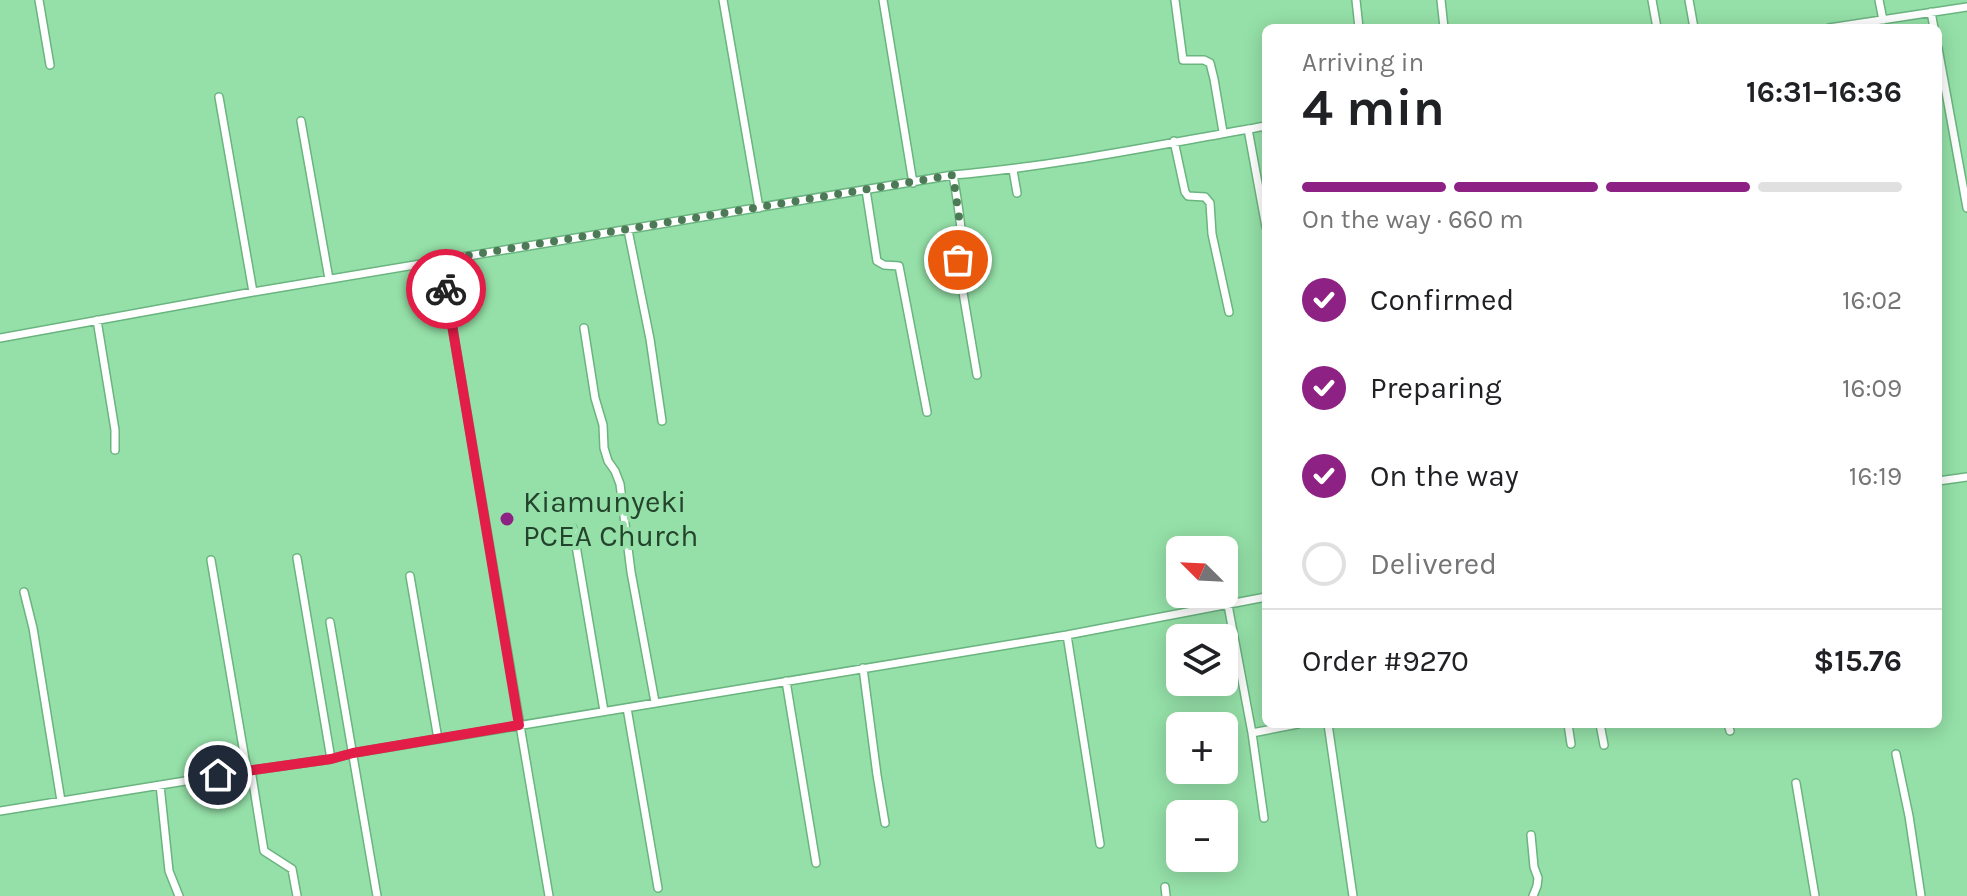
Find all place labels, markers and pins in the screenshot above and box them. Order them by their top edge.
pin [924,226,992,294]
place label: Kiamunyeki PCEA Church [523,484,698,554]
marker: Kiamunyeki PCEA Church [498,510,516,528]
pin [184,741,252,809]

